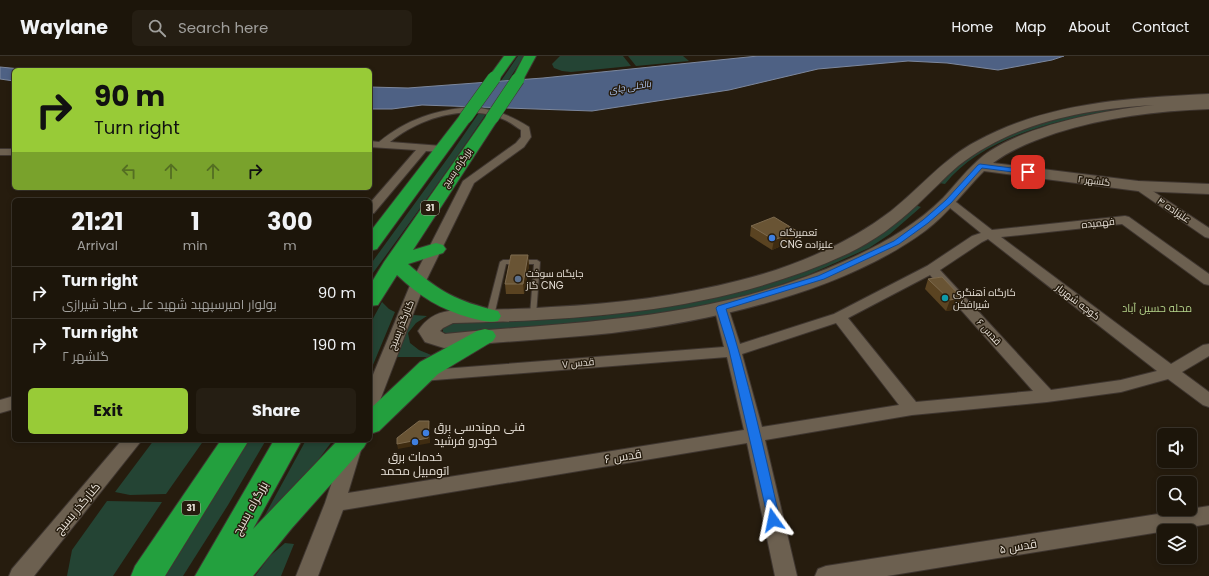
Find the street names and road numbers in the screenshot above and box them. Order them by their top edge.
street label: بزرگراه بسیج [440,146,474,190]
street label: گلشهر ۲ [1077,173,1111,189]
street label: علیزاده ۴ [1154,193,1194,227]
road number: 31 [421,201,439,215]
street label: فهمیده [1081,214,1115,232]
street label: کوچه شهریار [1052,280,1103,324]
street label: کنارگذر بسیج [384,298,418,352]
street label: قدس ۶ [973,315,1005,349]
street label: قدس ۷ [561,354,595,372]
street label: قدس ۶ [603,445,643,467]
street label: کنارگذر بسیج [50,478,104,538]
street label: بزرگراه بسیج [228,478,272,538]
road number: 31 [182,501,200,515]
street label: قدس ۵ [998,535,1038,557]

